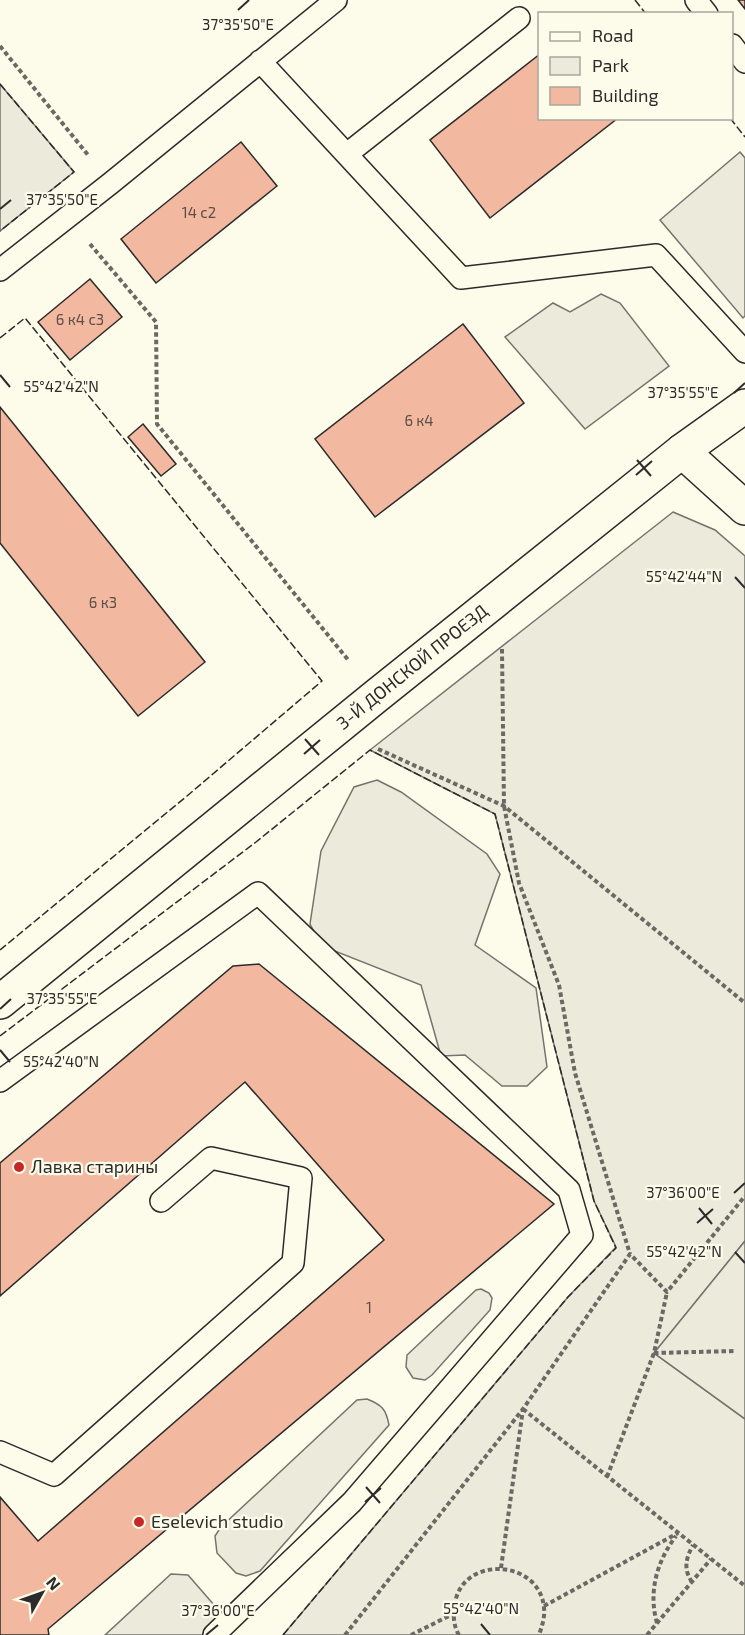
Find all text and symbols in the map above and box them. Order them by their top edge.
legend [538,12,733,120]
text: 37°35'50"E [202,15,274,33]
text: Road [592,24,633,46]
text: Park [592,54,629,76]
text: Building [592,84,659,106]
text: 37°35'50"E [26,190,98,208]
house number: 14 с2 [182,203,216,221]
house number: 6 к4 с3 [56,310,104,328]
text: 55°42'42"N [23,377,99,395]
text: 37°35'55"E [648,383,718,401]
house number: 6 к4 [404,411,434,429]
text: 55°42'44"N [646,567,722,585]
house number: 6 к3 [89,593,117,611]
street label: 3-Й ДОНСКОЙ ПРОЕЗД [332,599,492,734]
text: 37°35'55"E [27,989,97,1007]
text: 55°42'40"N [23,1052,99,1070]
place label: Лавка старины [31,1155,158,1177]
marker: Лавка старины [12,1160,26,1174]
text: 37°36'00"E [646,1183,720,1201]
text: 55°42'42"N [646,1242,722,1260]
house number: 1 [366,1298,372,1316]
place label: Eselevich studio [151,1510,283,1532]
marker: Eselevich studio [132,1515,146,1529]
north arrow [12,1563,72,1623]
text: N [43,1573,65,1594]
text: 55°42'40"N [443,1599,519,1617]
text: 37°36'00"E [181,1601,255,1619]

